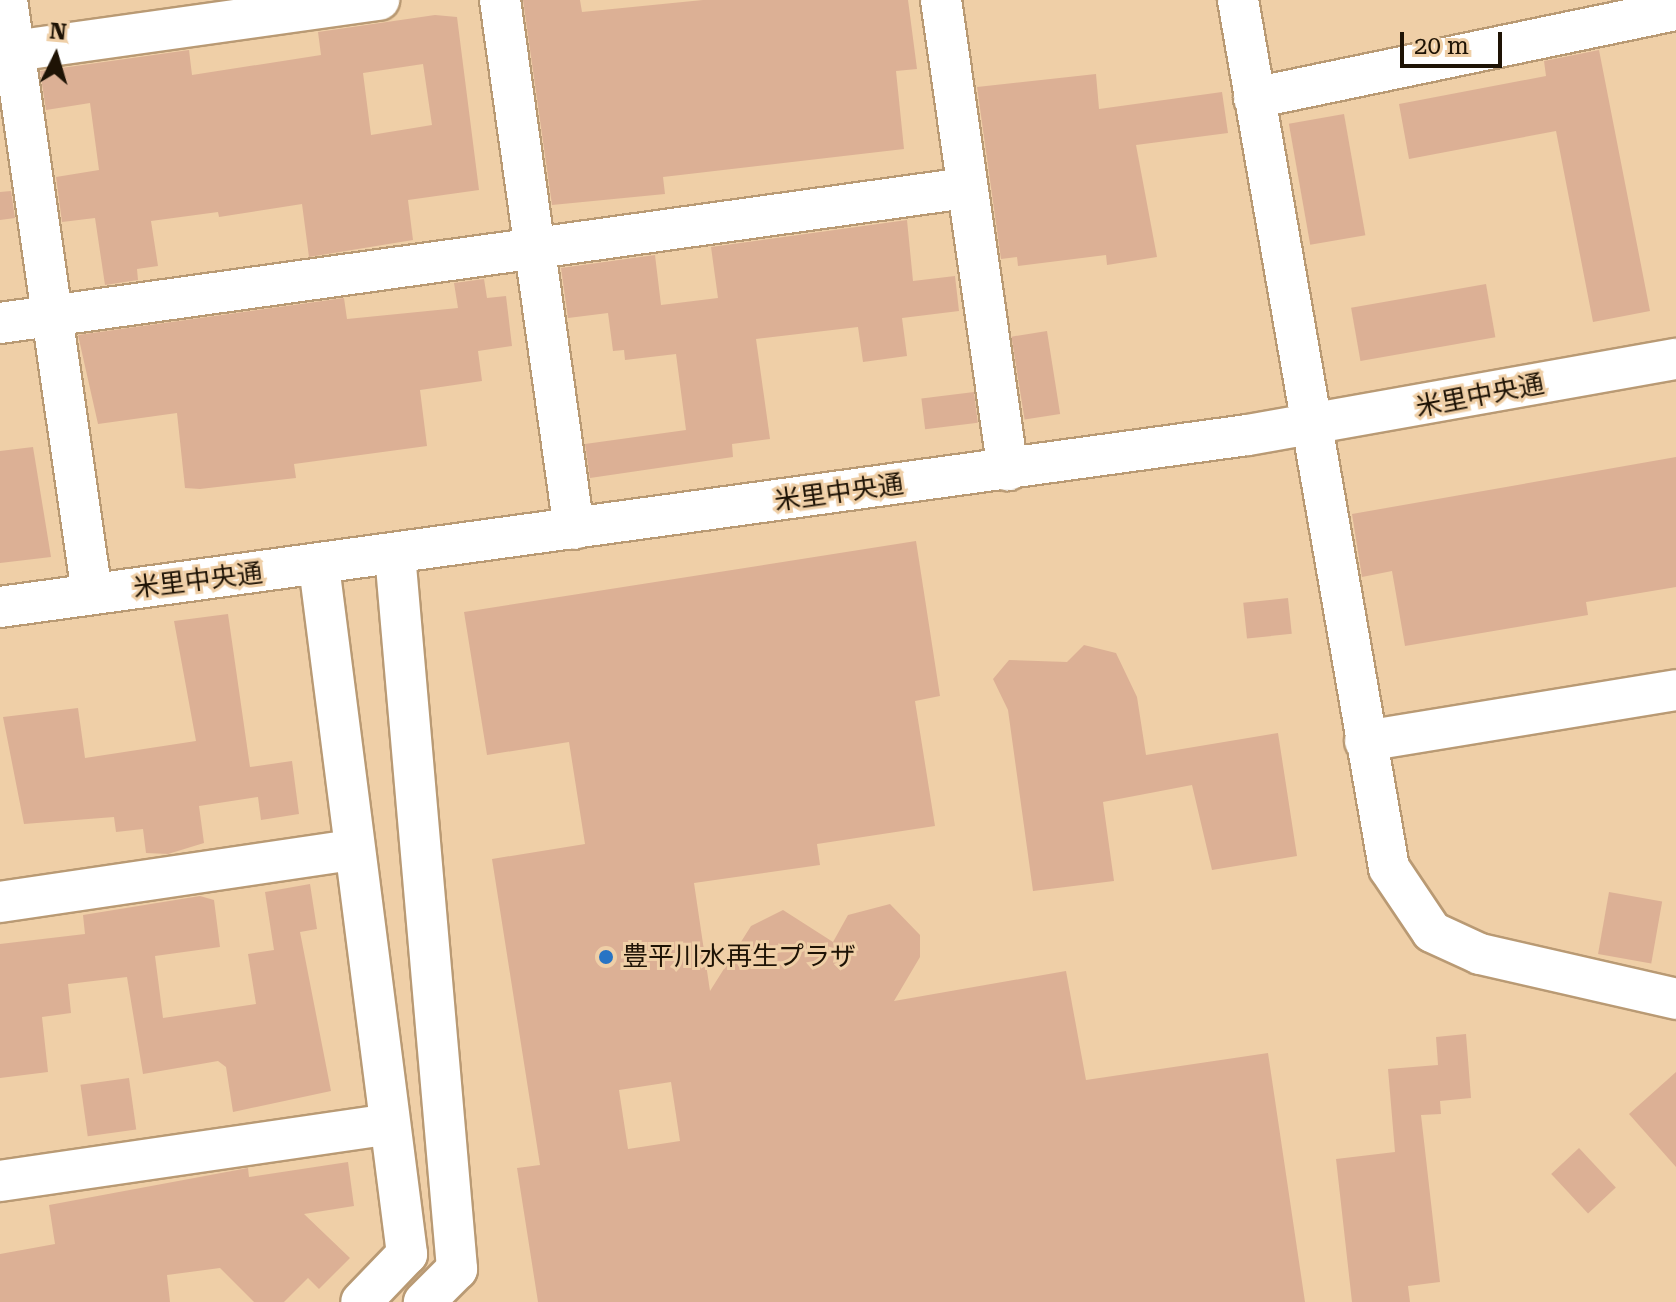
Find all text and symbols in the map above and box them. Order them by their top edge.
north arrow [16,16,96,96]
scale bar [1404,16,1506,66]
text: N [49,18,68,45]
text: 20 m [1414,32,1469,60]
street label: 米里中央通 [1413,368,1547,424]
street label: 米里中央通 [772,469,906,517]
street label: 米里中央通 [132,558,264,604]
place label: 豊平川水再生プラザ [622,941,856,973]
marker: 豊平川水再生プラザ [597,948,615,966]

